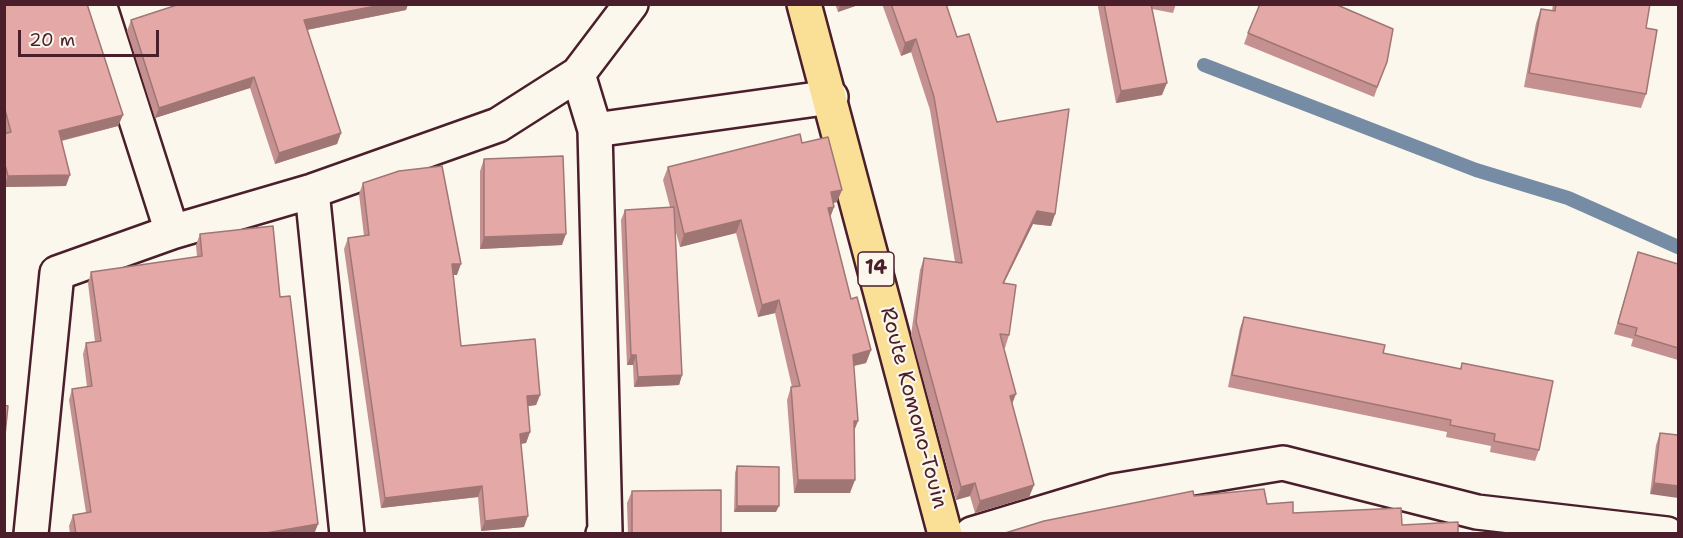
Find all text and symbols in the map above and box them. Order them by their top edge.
scale bar [21,18,162,56]
text: 20 m [29,28,75,52]
road number: 14 [858,252,894,286]
street label: Route Komono-Touin [874,304,952,512]

